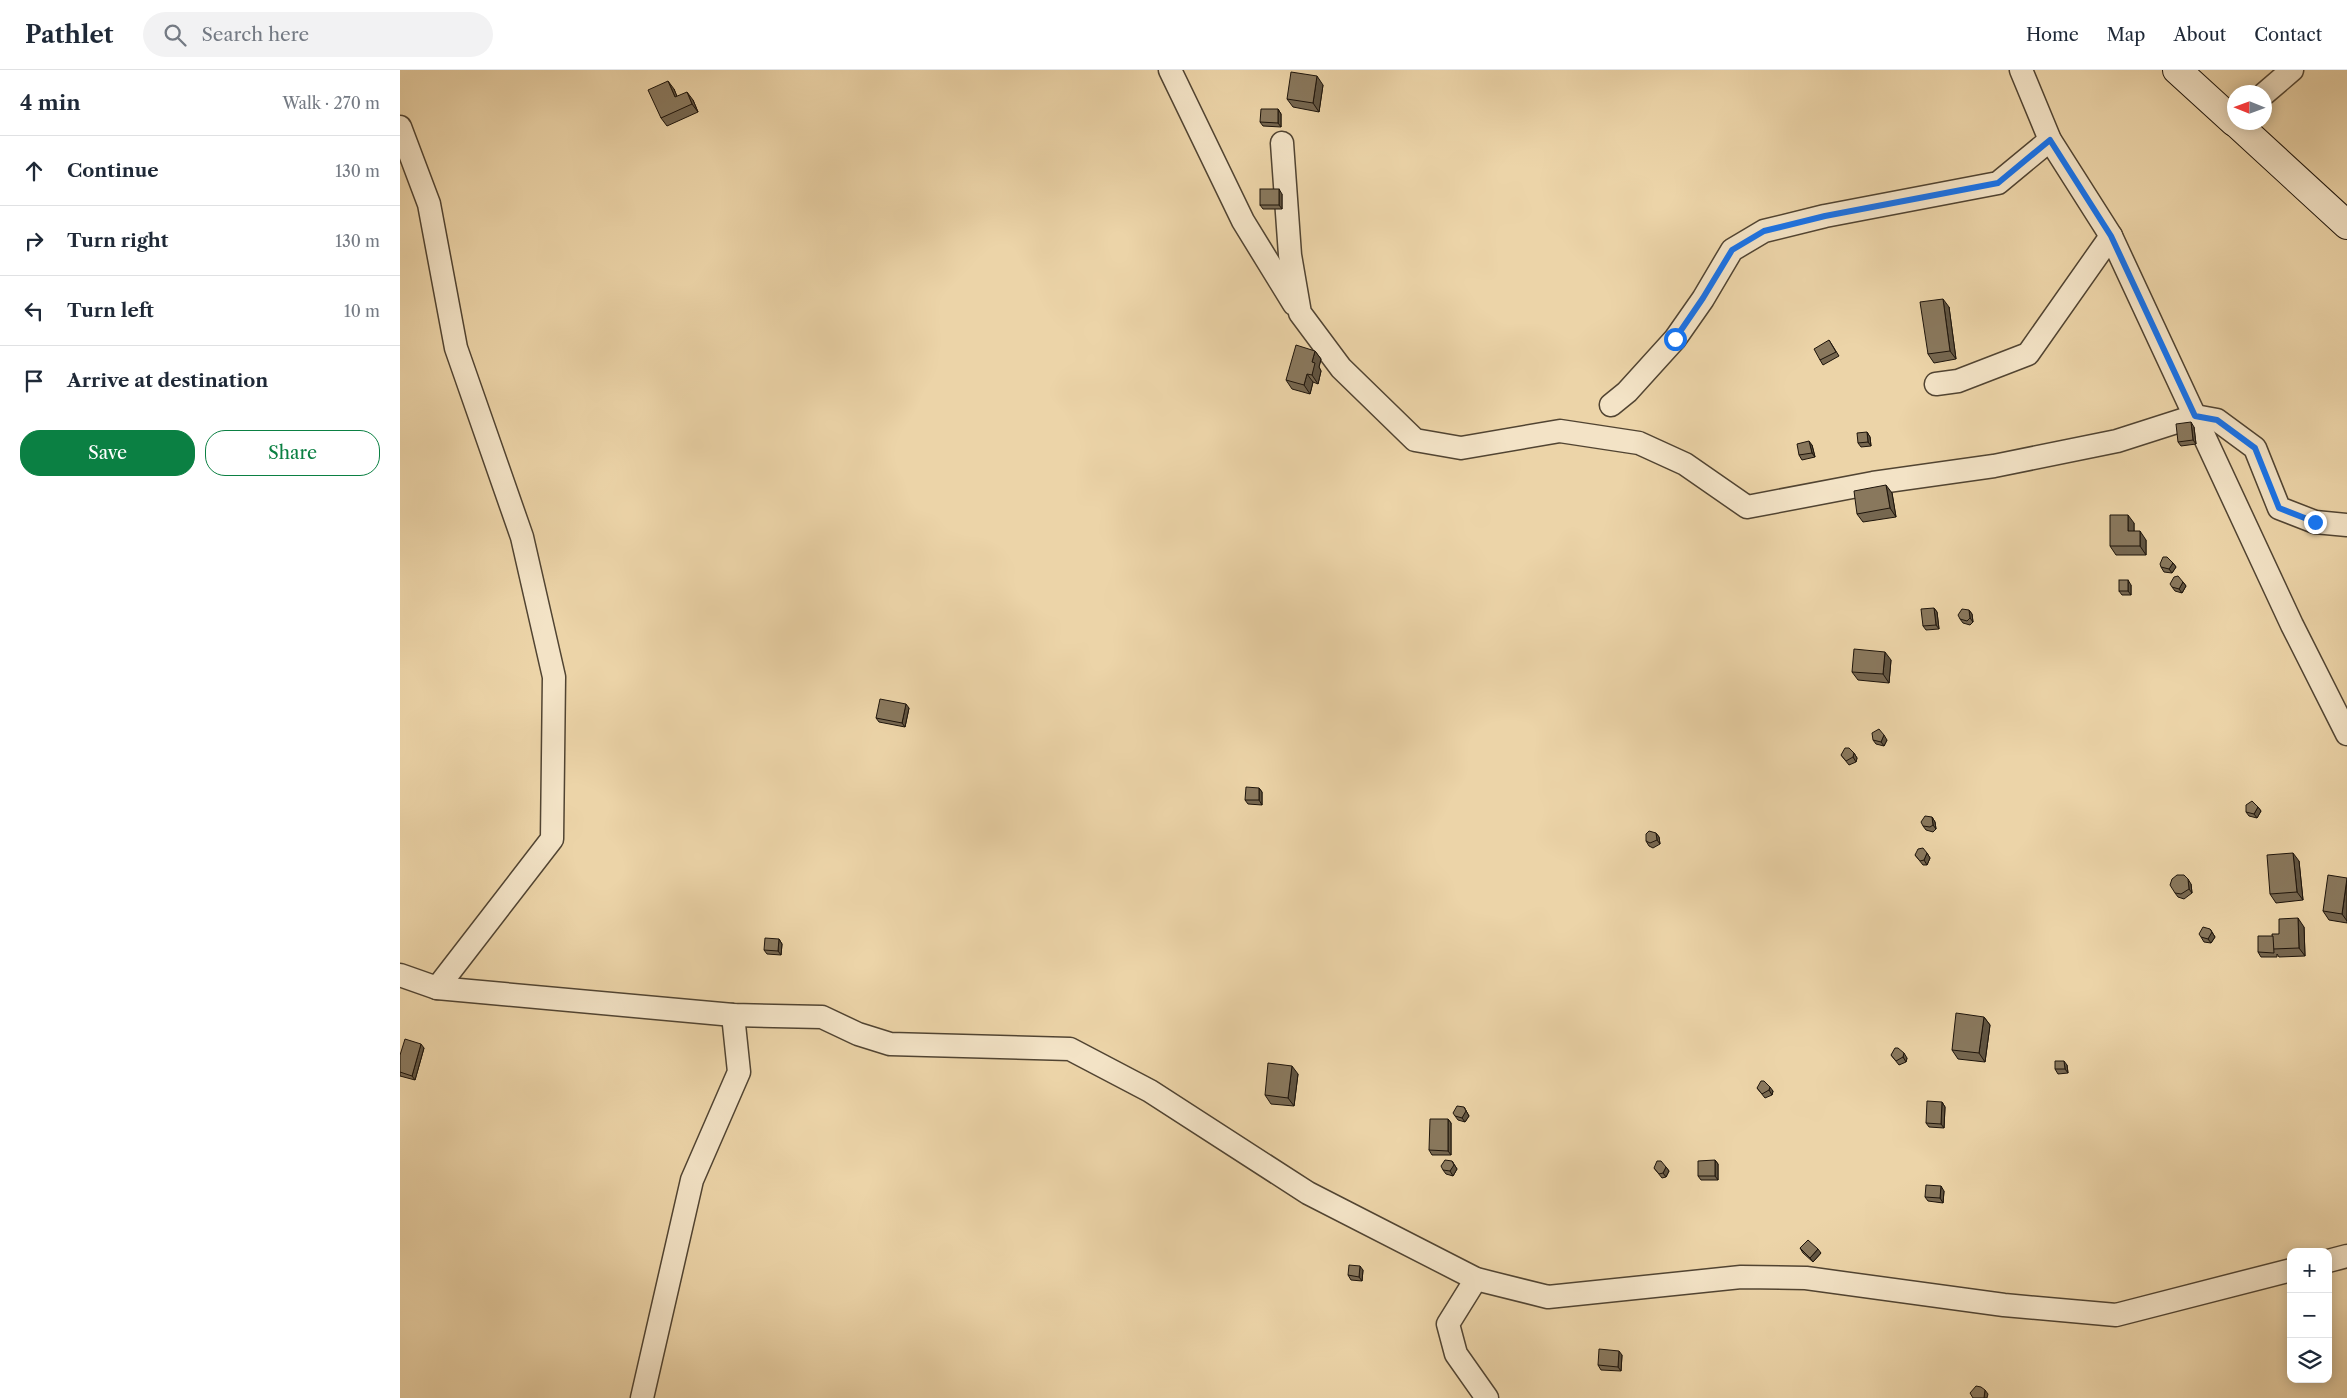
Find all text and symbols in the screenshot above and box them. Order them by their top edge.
search box [143,12,493,57]
text: Pathlet [25,20,113,49]
icon: search [161,21,189,49]
text: Search here [201,23,309,46]
text: Home [2026,24,2079,46]
text: Map [2107,24,2145,46]
text: About [2173,24,2226,46]
text: Contact [2254,24,2322,46]
north arrow [2227,85,2272,130]
text: 4 min [20,90,81,115]
text: Walk · 270 m [282,93,380,113]
icon: ahead [20,157,48,185]
text: Continue [67,159,159,182]
text: 130 m [335,161,380,181]
icon: right [20,227,48,255]
text: Turn right [67,229,168,252]
text: 130 m [335,231,380,251]
icon: left [20,297,48,325]
text: Turn left [67,299,154,322]
text: 10 m [344,301,380,321]
route start [1664,328,1687,351]
icon: arrive [20,367,48,395]
text: Arrive at destination [67,369,268,392]
button: Save [20,430,195,476]
button: Share [205,430,380,476]
route end [2304,511,2327,534]
map controls [2287,1248,2332,1383]
button: + [2287,1248,2332,1293]
button: − [2287,1293,2332,1338]
button: layers [2287,1338,2332,1383]

